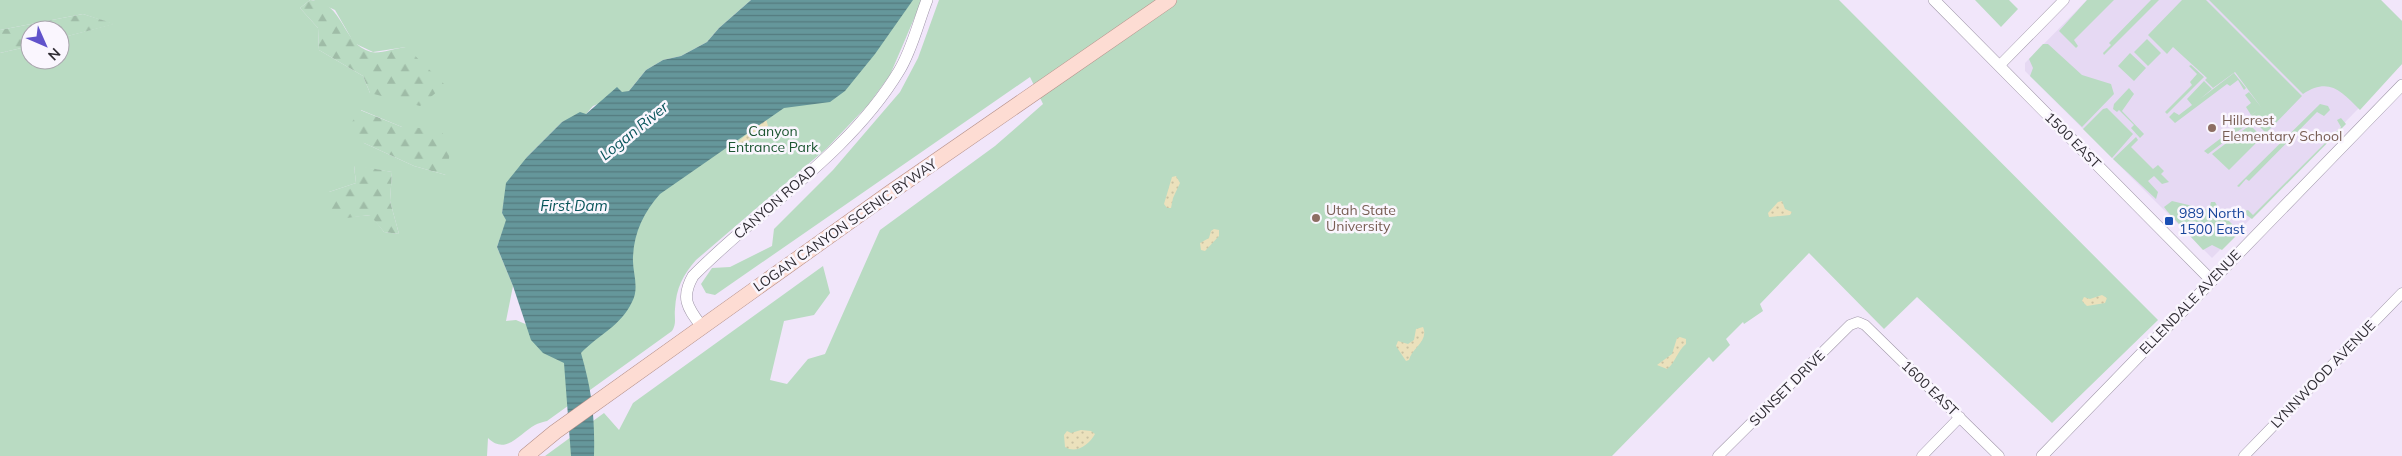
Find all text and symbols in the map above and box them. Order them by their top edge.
north arrow [20,20,70,70]
text: N [44,44,64,64]
water label: Logan River [596,97,672,164]
street label: 1500 EAST [2041,108,2105,172]
place label: Hillcrest Elementary School [2222,111,2342,145]
park label: Canyon Entrance Park [728,122,819,156]
marker: Hillcrest Elementary School [2206,122,2218,134]
street label: LOGAN CANYON SCENIC BYWAY [750,154,941,295]
street label: CANYON ROAD [730,161,820,243]
water label: First Dam [540,196,608,215]
place label: Utah State University [1326,201,1396,235]
place label: 989 North 1500 East [2179,204,2245,238]
marker: Utah State University [1310,212,1322,224]
marker: 989 North 1500 East [2163,215,2175,227]
street label: ELLENDALE AVENUE [2135,246,2245,358]
street label: LYNNWOOD AVENUE [2267,316,2379,432]
street label: SUNSET DRIVE [1745,346,1829,430]
street label: 1600 EAST [1898,356,1963,420]

